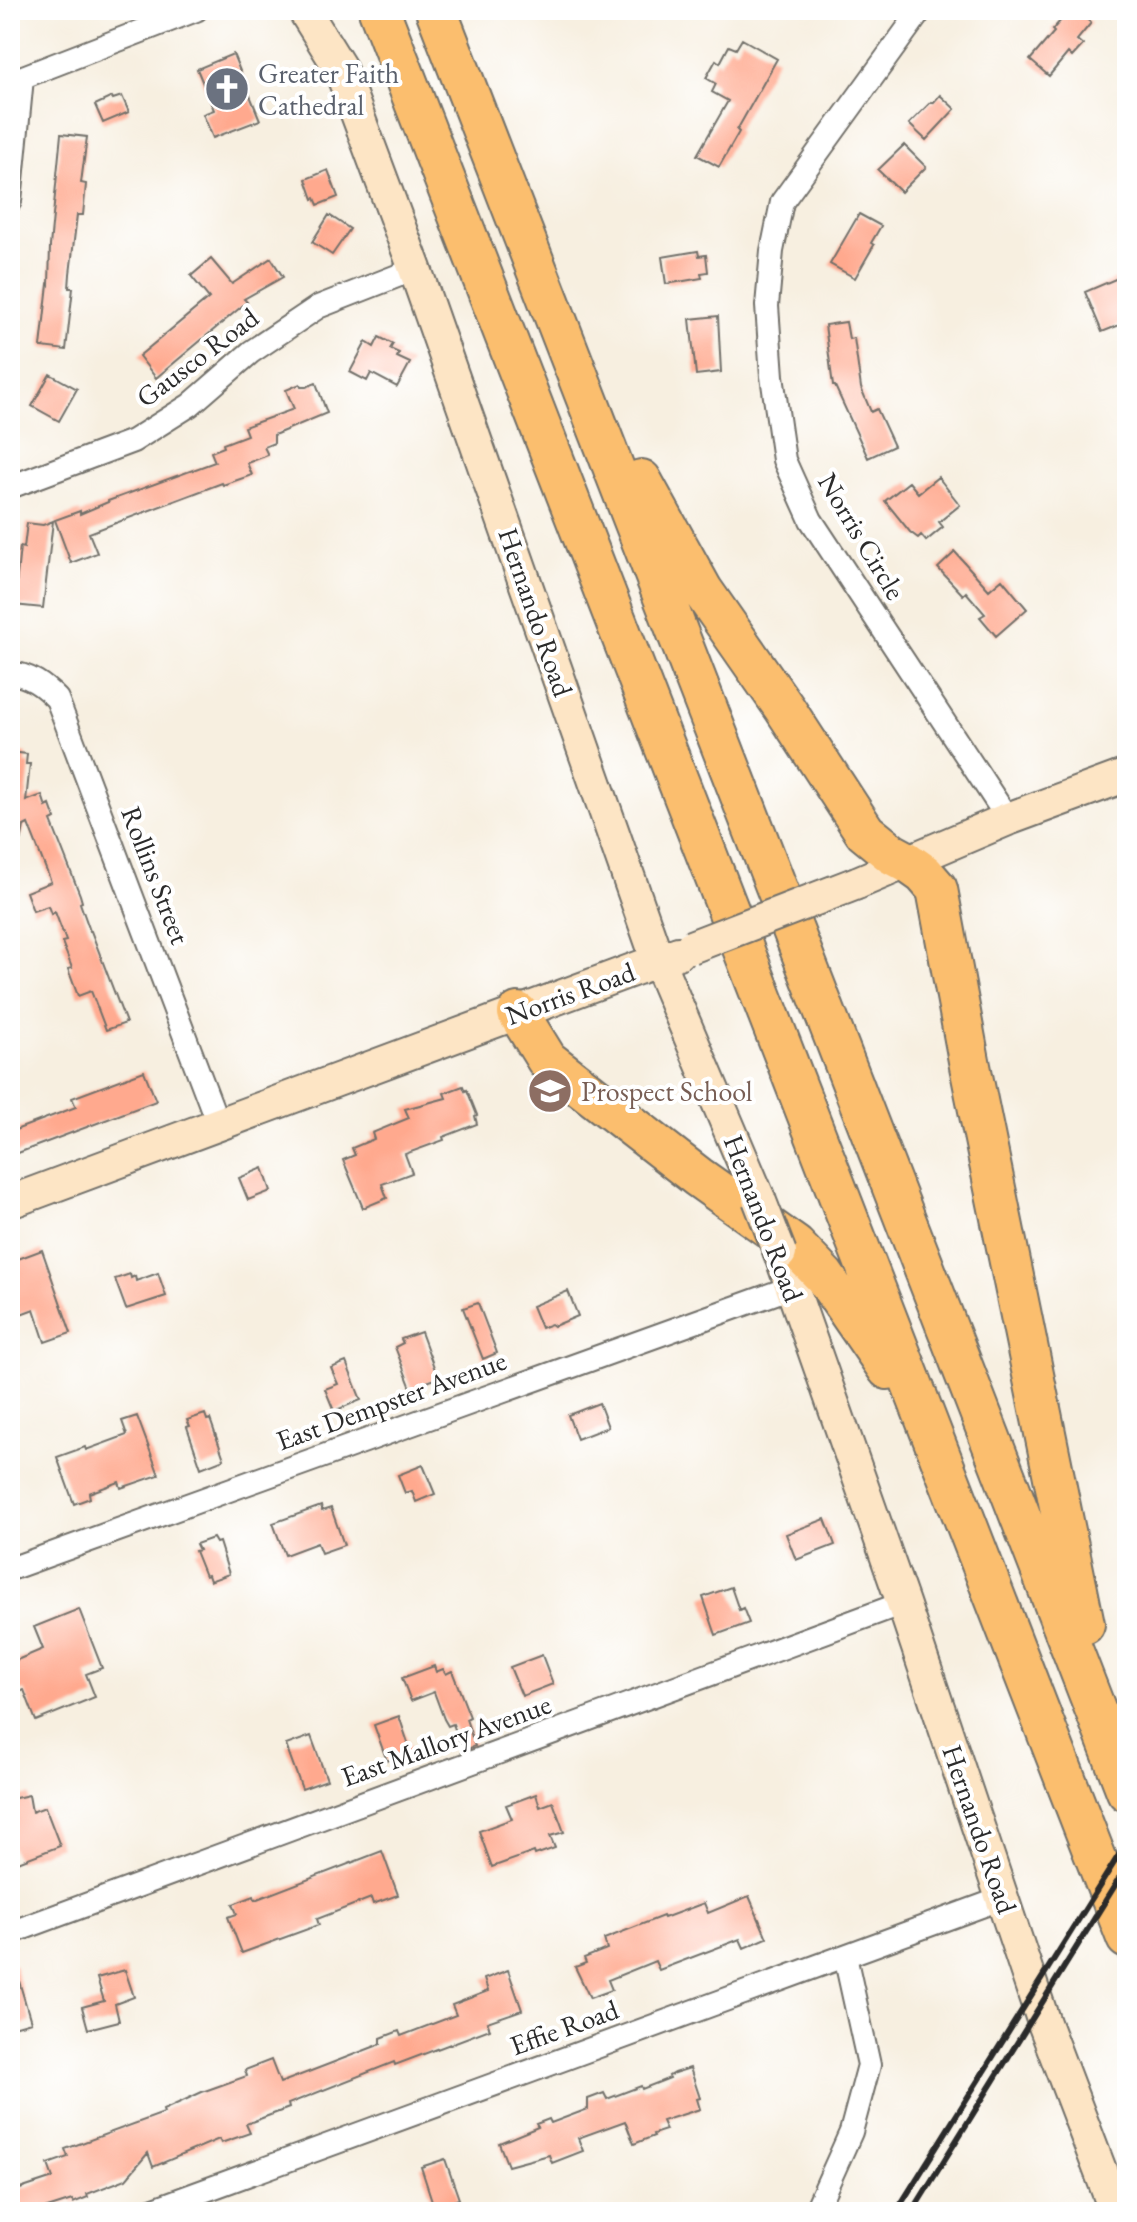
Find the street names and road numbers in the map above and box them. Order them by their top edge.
street label: Gausco Road [129,299,266,415]
street label: Norris Circle [810,466,914,606]
street label: Hernando Road [490,523,582,702]
street label: Rollins Street [113,801,199,949]
street label: Norris Road [500,953,640,1033]
street label: Hernando Road [716,1129,813,1307]
street label: East Dempster Avenue [271,1342,511,1458]
street label: East Mallory Avenue [336,1685,556,1795]
street label: Hernando Road [934,1740,1026,1919]
street label: Effie Road [505,1991,624,2063]

